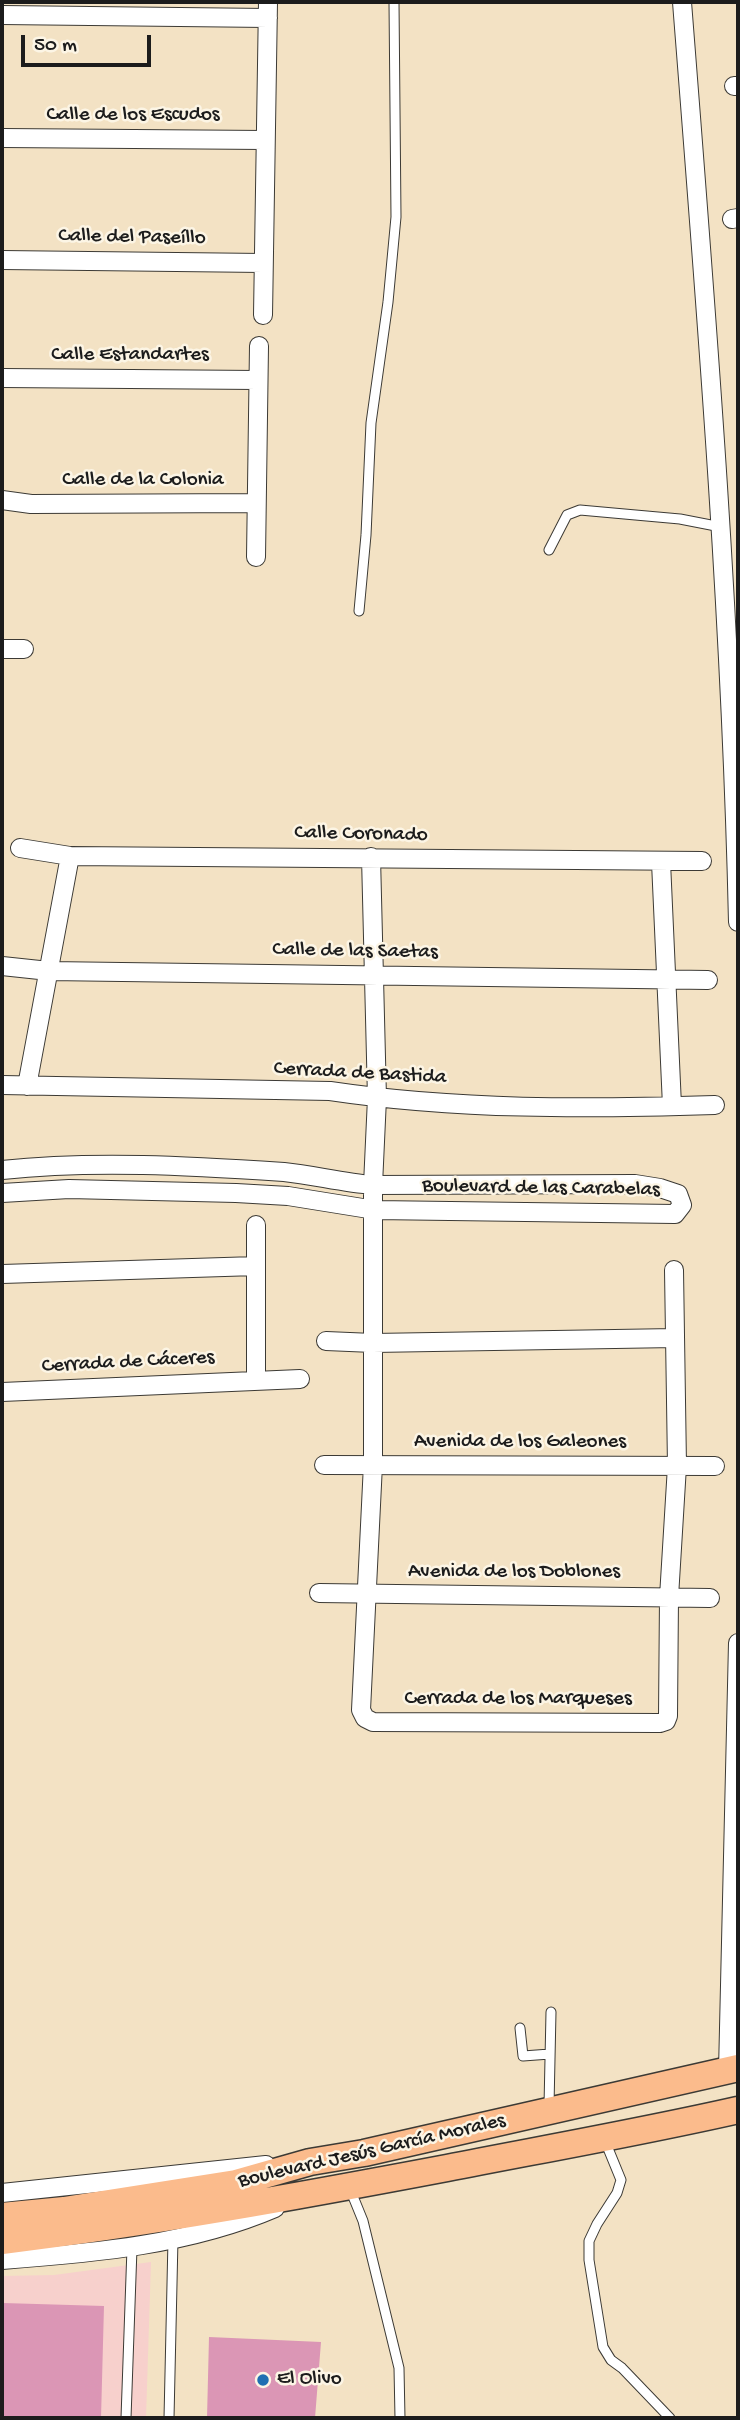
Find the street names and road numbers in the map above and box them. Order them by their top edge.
street label: Calle de los Escudos [46,103,220,129]
street label: Calle del Paseíllo [58,224,206,252]
street label: Calle Estandartes [51,343,209,369]
street label: Calle de la Colonia [62,468,224,494]
street label: Calle Coronado [294,821,428,849]
street label: Calle de las Saetas [272,938,438,966]
street label: Cerrada de Bastida [273,1057,447,1091]
street label: Boulevard de las Carabelas [422,1174,660,1204]
street label: Cerrada de Cáceres [41,1346,215,1380]
street label: Avenida de los Galeones [414,1430,626,1456]
street label: Avenida de los Doblones [408,1560,620,1586]
street label: Cerrada de los Marqueses [404,1687,632,1713]
street label: Boulevard Jesús García Morales [236,2109,508,2195]

